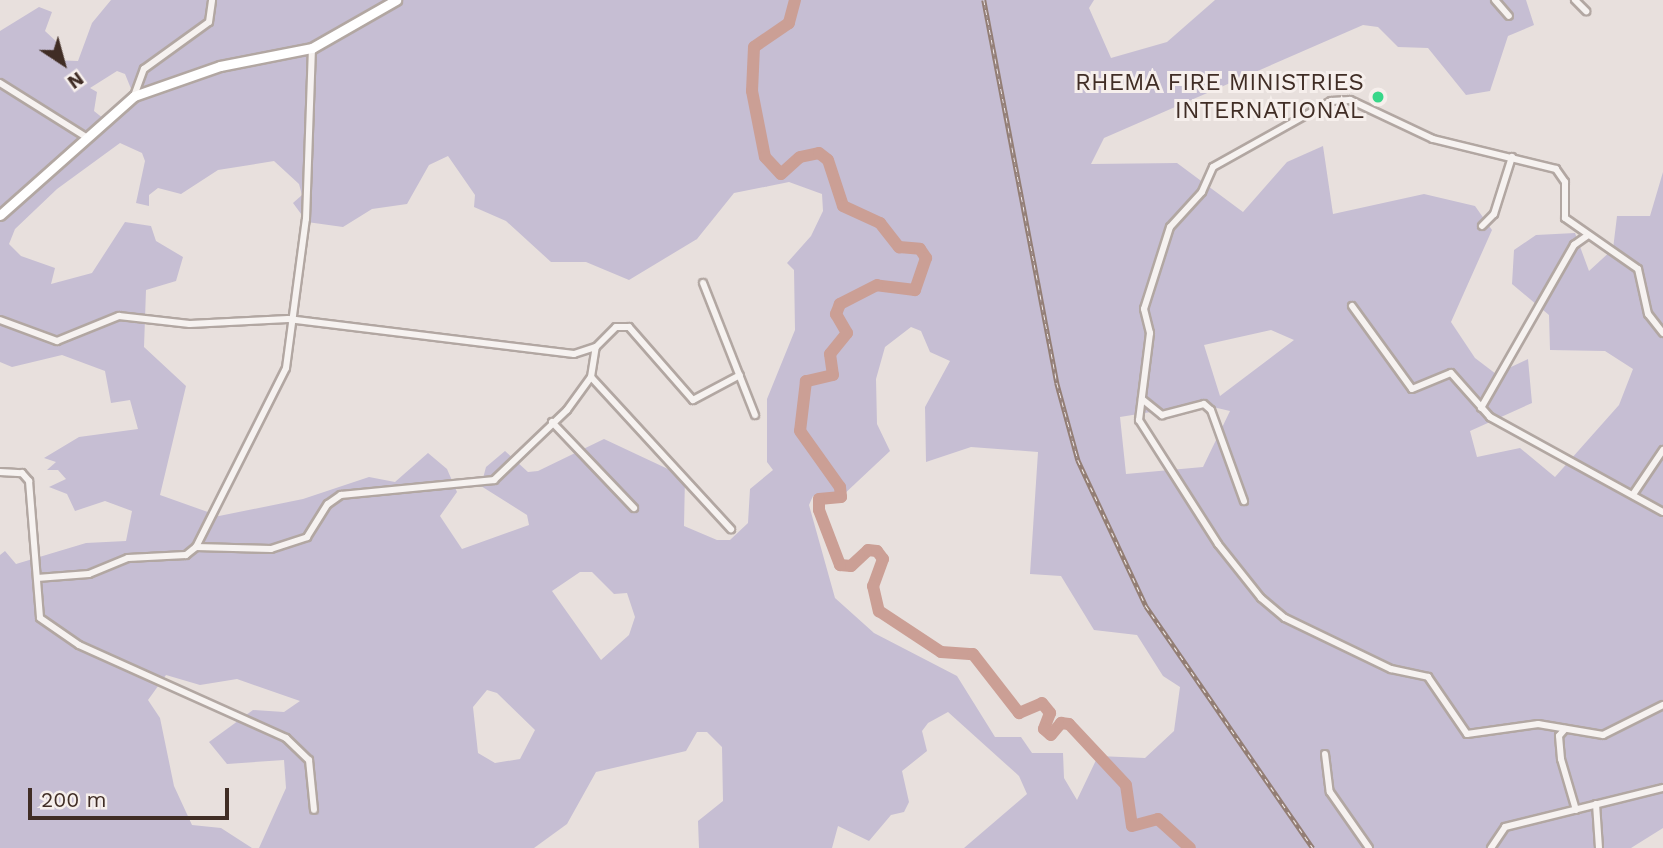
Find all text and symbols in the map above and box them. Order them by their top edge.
north arrow [28,28,98,98]
text: N [63,67,88,94]
place label: RHEMA FIRE MINISTRIES INTERNATIONAL [1074,69,1364,125]
marker: RHEMA FIRE MINISTRIES INTERNATIONAL [1370,89,1386,105]
scale bar [32,774,233,818]
text: 200 m [41,787,107,812]

